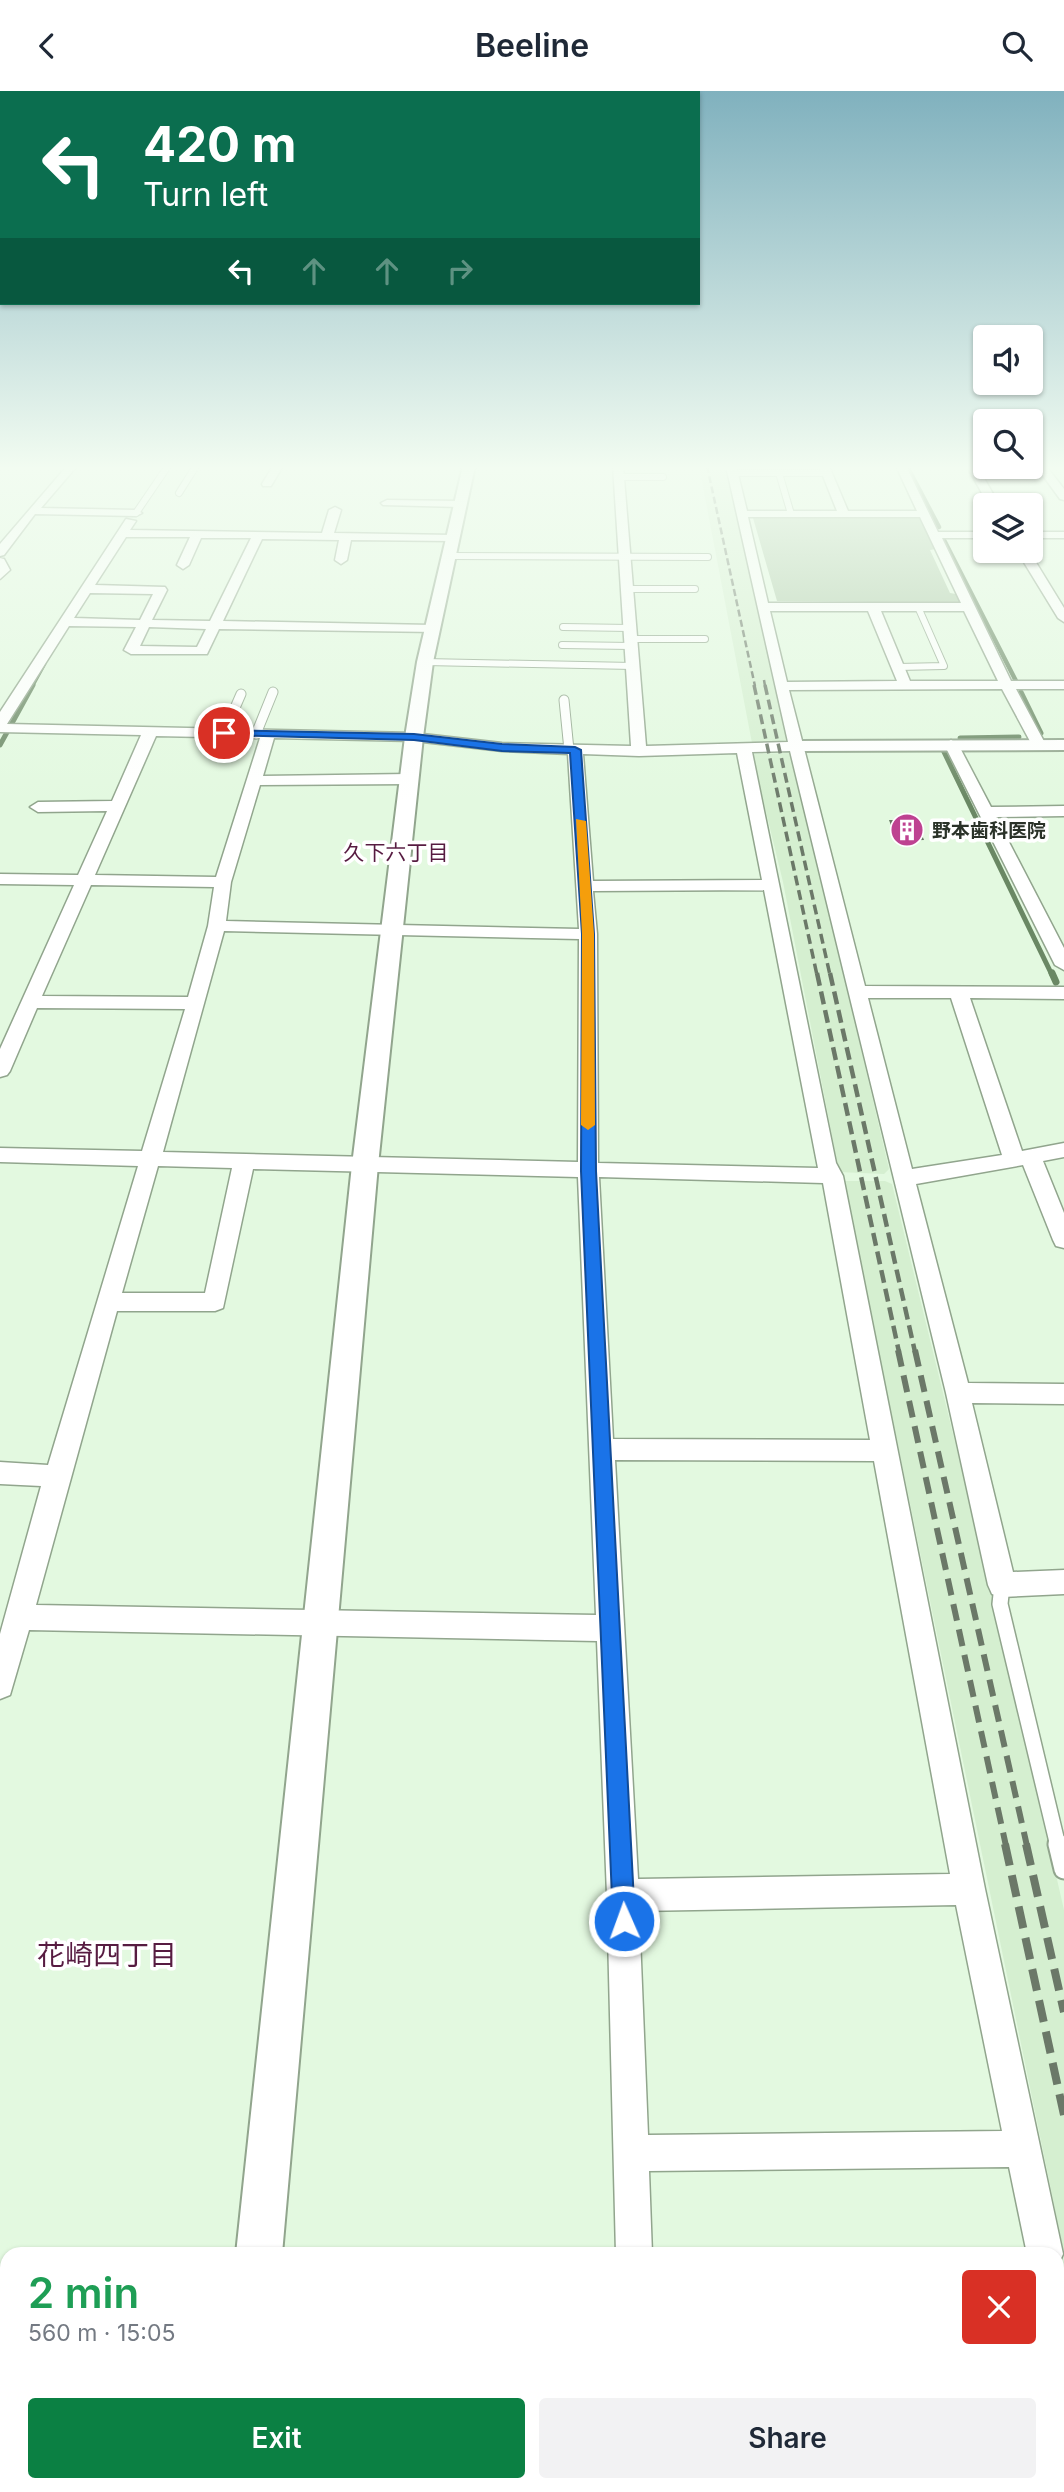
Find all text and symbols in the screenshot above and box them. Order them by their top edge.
text: Beeline [475,26,589,65]
icon: back [28,27,66,65]
icon: search [998,27,1036,65]
text: 420 m [143,115,296,174]
icon: left [28,119,119,210]
text: Turn left [143,175,268,214]
icon: left [222,252,260,290]
icon: ahead [295,252,333,290]
icon: ahead [368,252,406,290]
icon: right [441,252,479,290]
map controls [973,325,1043,563]
button: sound [973,325,1043,395]
button: search [973,409,1043,479]
button: layers [973,493,1043,563]
pin [194,703,254,763]
icon: arrive [205,714,243,752]
building icon: 野本歯科医院 [888,811,926,849]
place label: 野本歯科医院 [932,819,1046,842]
district label: 久下六丁目 [344,840,449,865]
position arrow [587,1884,661,1958]
district label: 花崎四丁目 [37,1938,177,1972]
text: 2 min [28,2267,139,2318]
button: close [962,2270,1036,2344]
text: 560 m · 15:05 [28,2319,175,2347]
button: Exit [28,2398,525,2478]
button: Share [539,2398,1036,2478]

